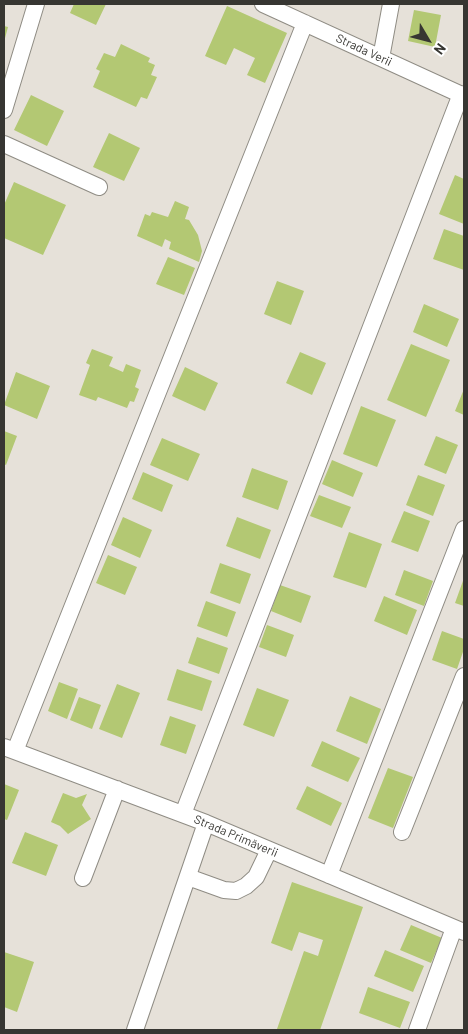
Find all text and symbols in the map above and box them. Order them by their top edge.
north arrow [403,15,453,65]
street label: Strada Verii [334,31,394,69]
text: N [431,40,450,58]
street label: Strada Primăverii [192,812,280,860]

